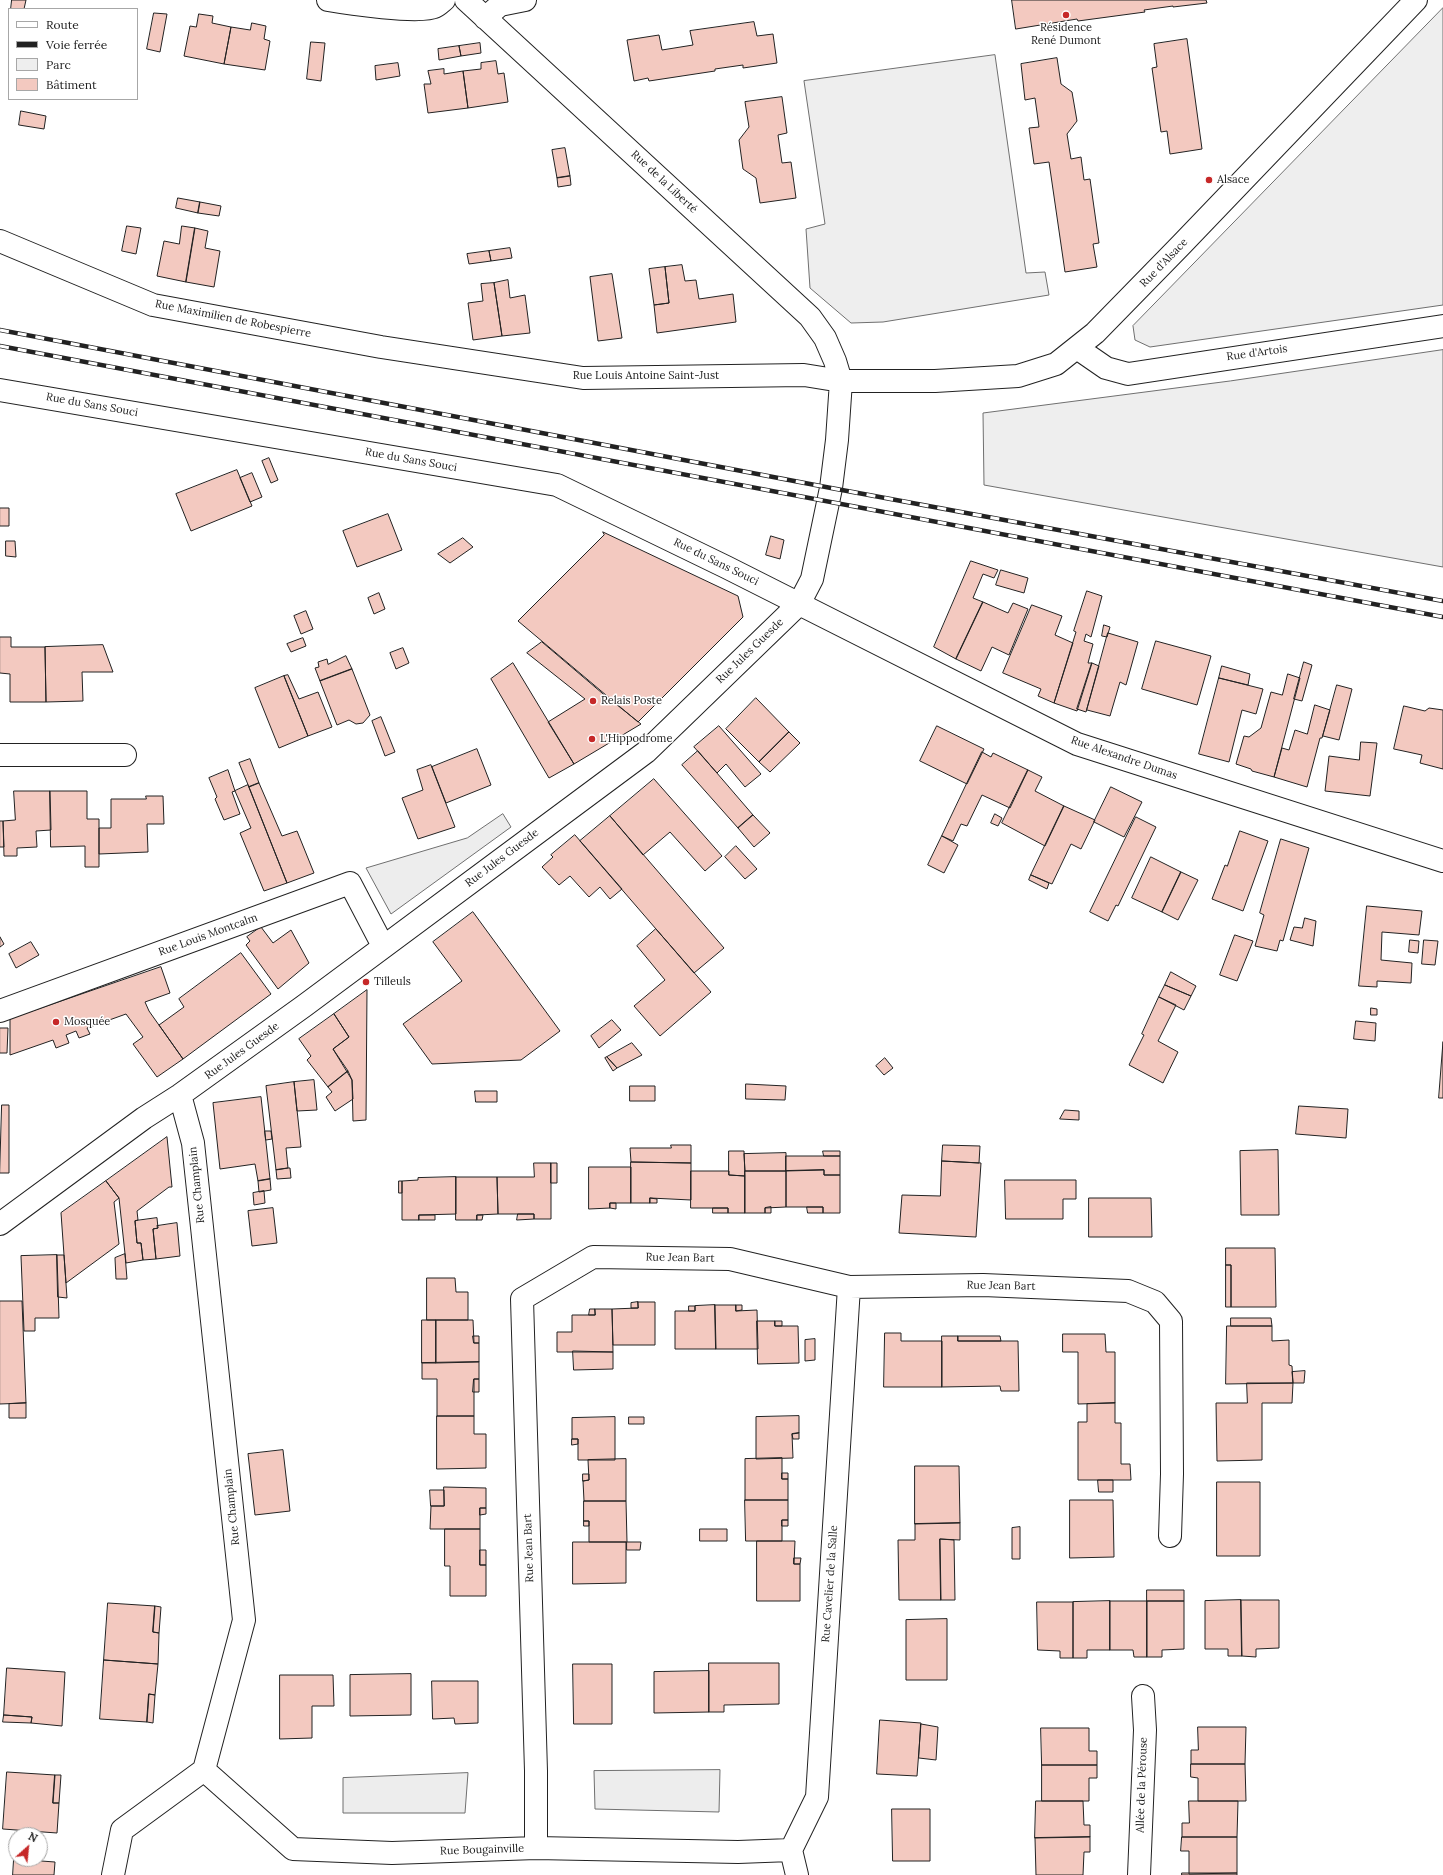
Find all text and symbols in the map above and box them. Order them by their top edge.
legend [8,8,138,100]
marker: Résidence René Dumont [1061,10,1071,20]
text: Route [46,17,79,32]
place label: Résidence René Dumont [1031,21,1101,47]
text: Voie ferrée [46,37,107,52]
text: Parc [46,57,71,72]
text: Bâtiment [46,77,97,92]
street label: Rue de la Liberté [628,148,700,216]
place label: Alsace [1217,173,1249,187]
marker: Alsace [1204,175,1214,185]
street label: Rue d'Alsace [1137,236,1191,290]
street label: Rue Maximilien de Robespierre [154,297,312,341]
street label: Rue d'Artois [1226,342,1288,364]
street label: Rue Louis Antoine Saint-Just [573,369,719,383]
street label: Rue du Sans Souci [45,390,139,420]
street label: Rue du Sans Souci [364,445,458,475]
street label: Rue du Sans Souci [671,536,761,588]
street label: Rue Jules Guesde [714,616,786,686]
place label: Relais Poste [601,694,662,708]
marker: Relais Poste [588,696,598,706]
place label: L'Hippodrome [600,732,672,746]
marker: L'Hippodrome [587,734,597,744]
street label: Rue Alexandre Dumas [1069,734,1179,782]
street label: Rue Jules Guesde [463,826,541,890]
street label: Rue Louis Montcalm [157,911,259,959]
place label: Tilleuls [374,975,411,989]
marker: Tilleuls [361,977,371,987]
place label: Mosquée [64,1015,110,1029]
marker: Mosquée [51,1017,61,1027]
street label: Rue Jules Guesde [202,1020,282,1082]
street label: Rue Champlain [186,1146,208,1224]
street label: Rue Jean Bart [645,1251,715,1265]
street label: Rue Jean Bart [966,1279,1036,1293]
street label: Rue Champlain [221,1468,243,1546]
street label: Rue Jean Bart [521,1513,537,1583]
street label: Rue Cavelier de la Salle [819,1525,841,1643]
street label: Allée de la Pérouse [1134,1737,1150,1833]
north arrow [8,1827,48,1867]
text: N [26,1829,40,1845]
street label: Rue Bougainville [440,1842,524,1858]

